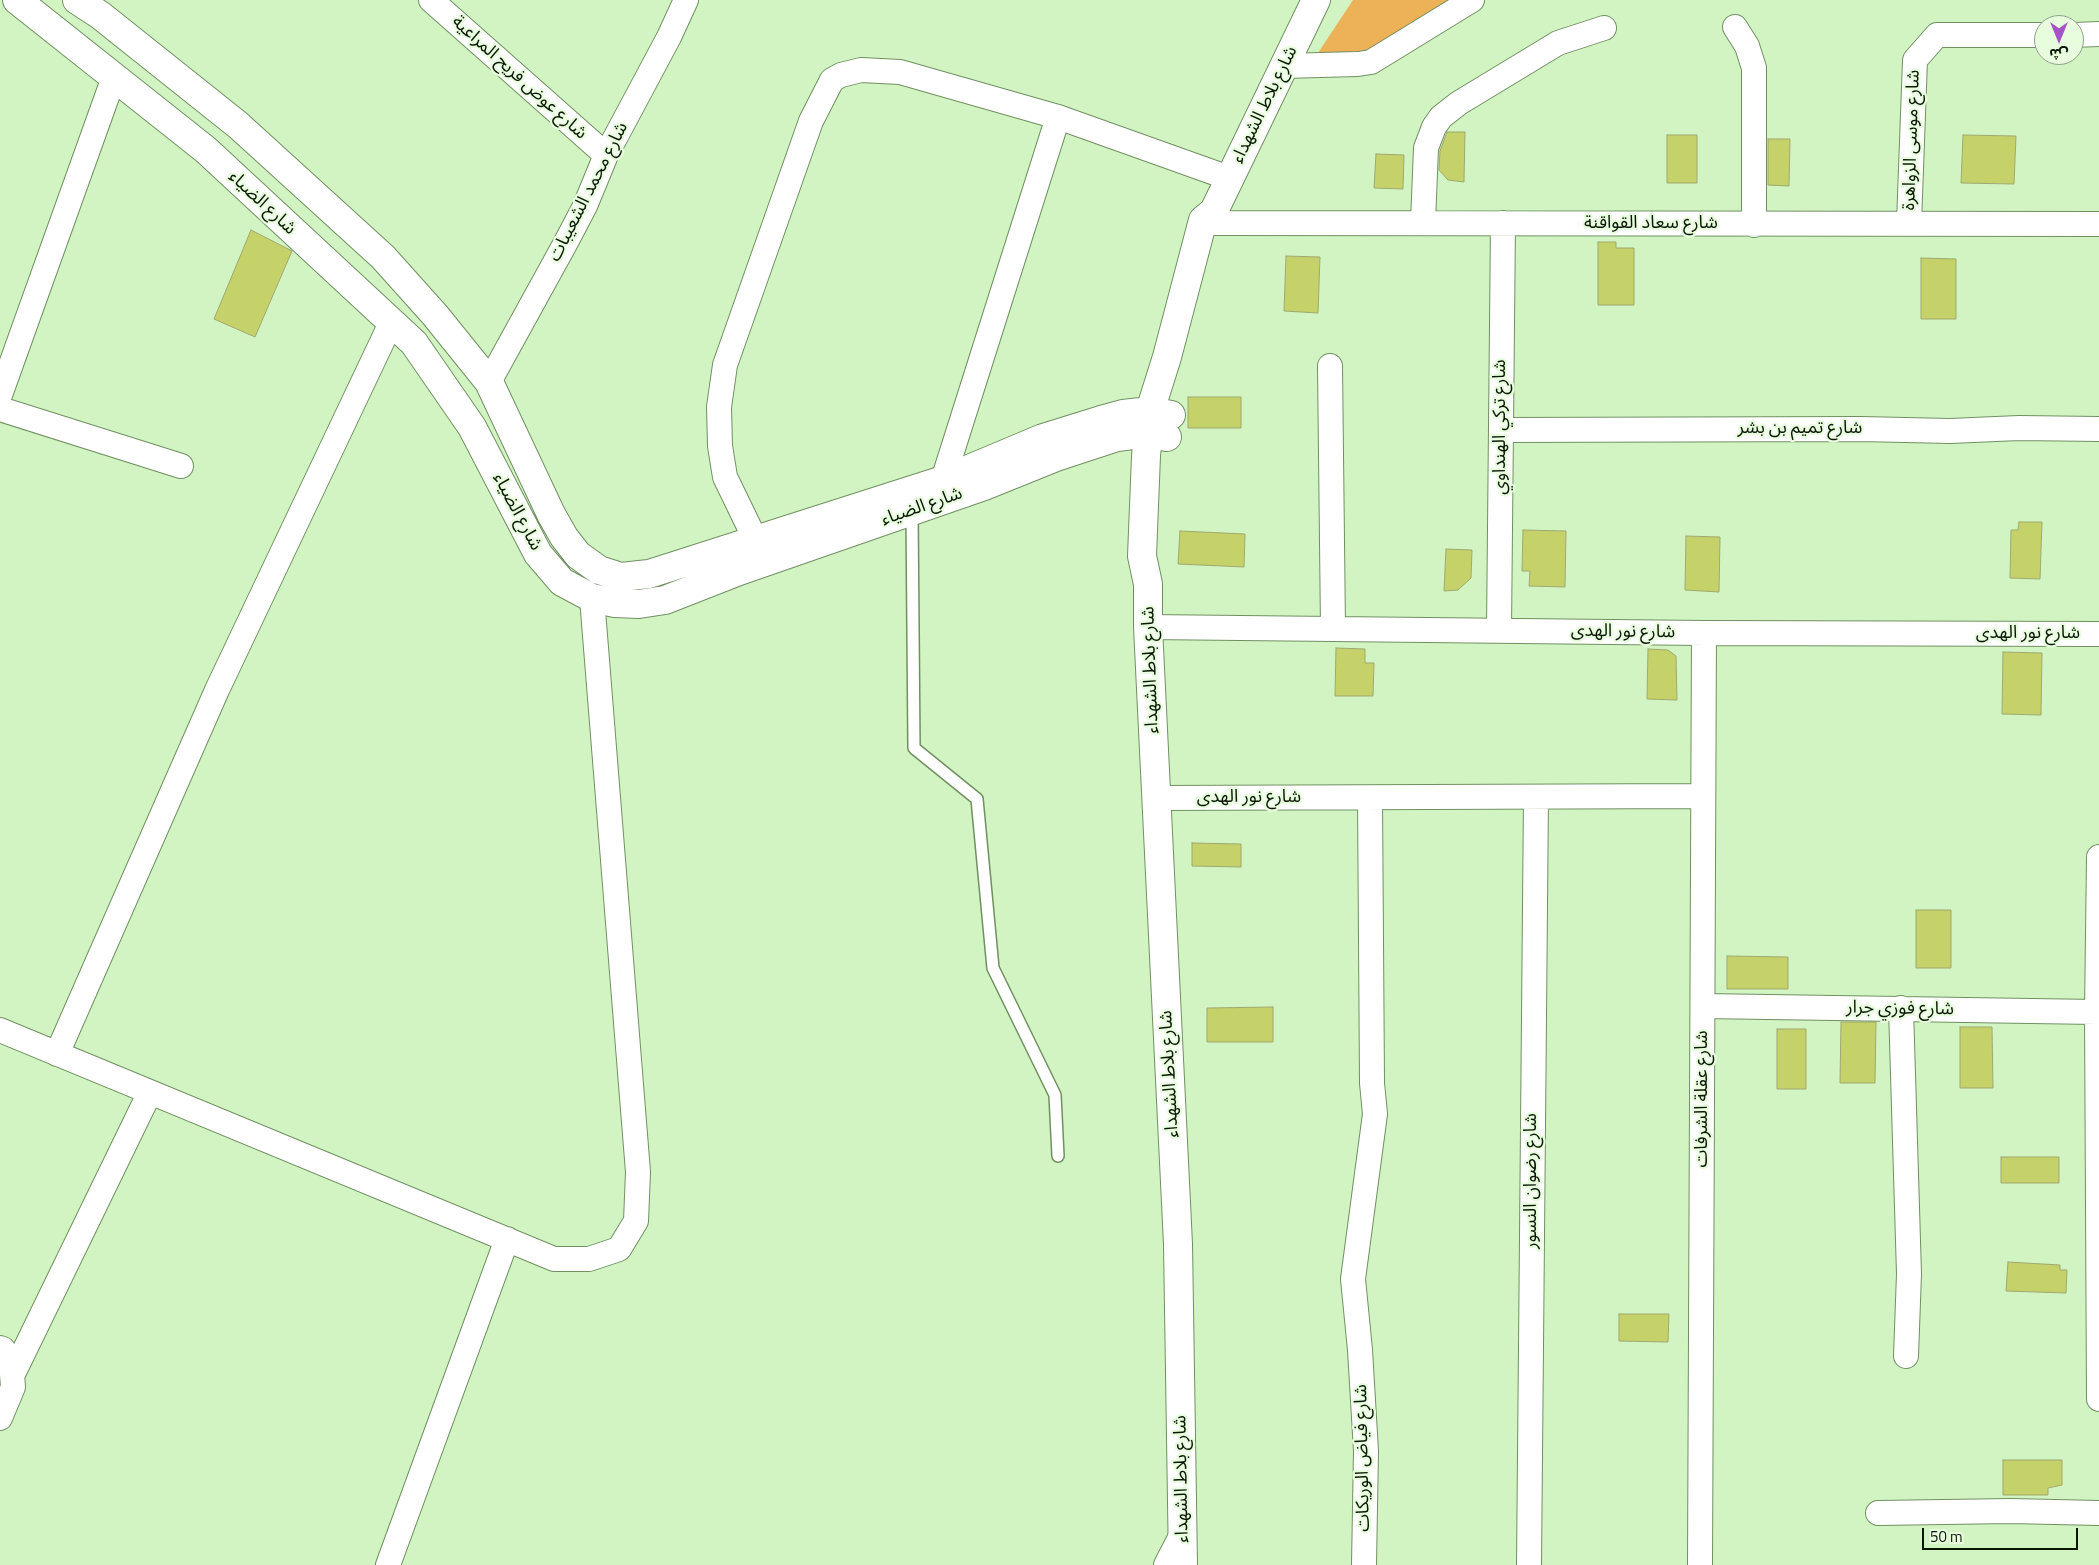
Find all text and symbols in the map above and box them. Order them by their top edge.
street label: شارع عوض فريح المراعية [447,12,591,144]
north arrow [2034,15,2084,65]
street label: شارع بلاط الشهداء [1227,43,1303,167]
text: ش [2049,44,2069,65]
street label: شارع موسى الزواهرة [1899,69,1925,211]
street label: شارع محمد الشعيبات [545,119,633,265]
street label: شارع الضياء [224,166,300,240]
street label: شارع سعاد القواقنة [1584,213,1718,235]
street label: شارع تركي الهنداوي [1490,359,1512,495]
street label: شارع تميم بن بشر [1738,418,1862,440]
street label: شارع الضياء [488,470,546,554]
street label: شارع الضياء [879,483,965,531]
street label: شارع بلاط الشهداء [1138,606,1164,734]
street label: شارع نور الهدى [1571,620,1675,644]
street label: شارع نور الهدى [1976,623,2080,645]
street label: شارع نور الهدى [1197,787,1301,809]
street label: شارع فوزي جرار [1846,997,1954,1021]
street label: شارع بلاط الشهداء [1156,1010,1184,1138]
street label: شارع عقلة الشرفات [1692,1030,1714,1168]
street label: شارع رضوان النسور [1521,1113,1543,1249]
street label: شارع فياض الوريكات [1351,1384,1375,1532]
street label: شارع بلاط الشهداء [1170,1415,1194,1543]
scale bar [1924,1518,2080,1550]
text: 50 m [1930,1525,1963,1548]

